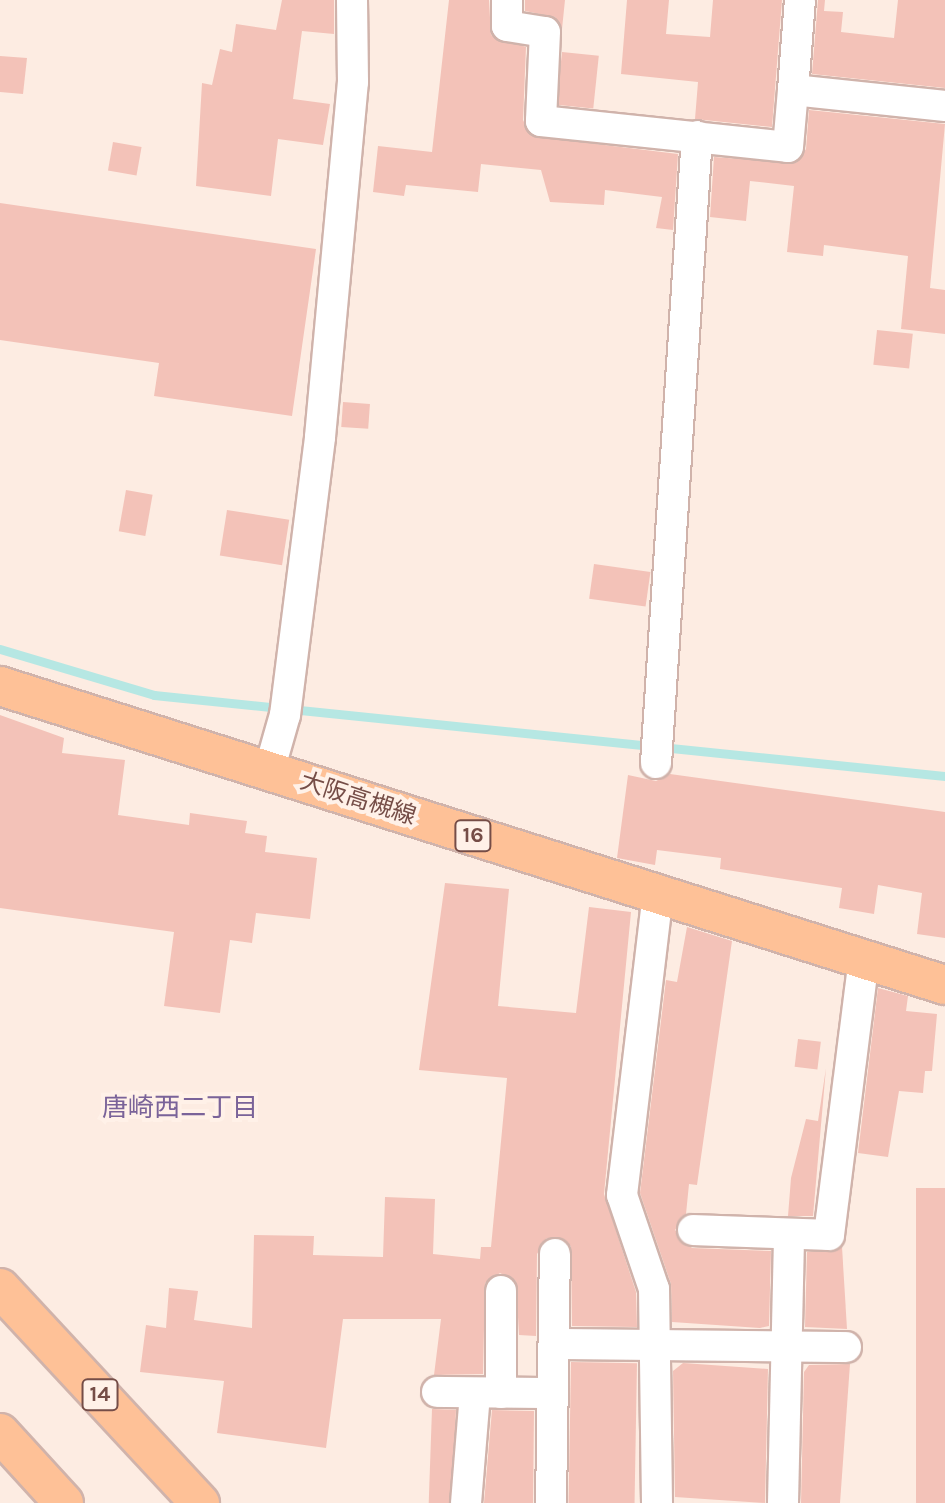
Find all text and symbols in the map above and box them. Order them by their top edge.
street label: 大阪高槻線 [296,767,420,831]
road number: 16 [453,818,493,854]
district label: 唐崎西二丁目 [102,1092,258,1124]
road number: 14 [80,1377,120,1413]

